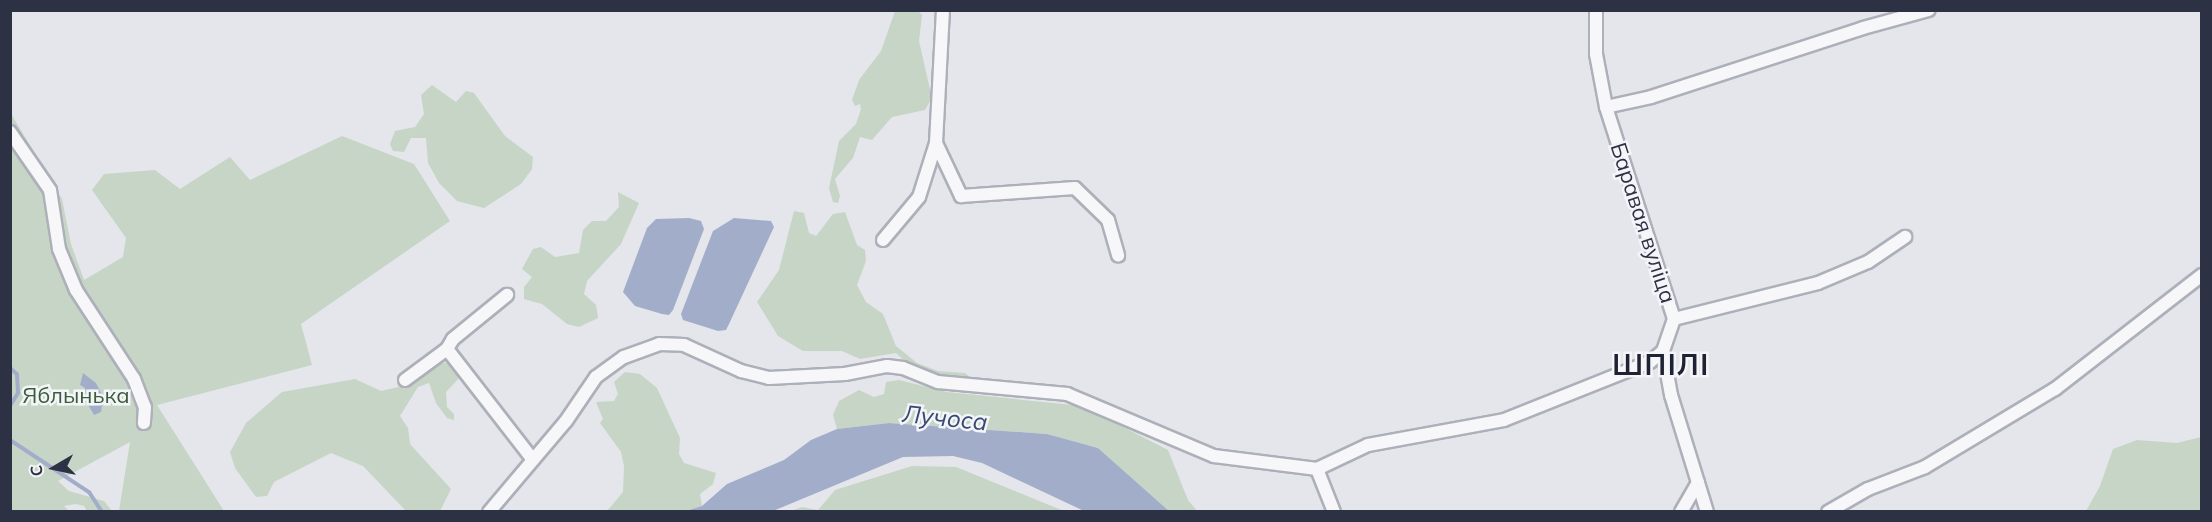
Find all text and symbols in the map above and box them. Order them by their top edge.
street label: Баравая вуліца [1605,139,1681,307]
district label: ШПІЛІ [1612,348,1710,382]
park label: Яблынька [22,383,130,409]
water label: Лучоса [901,399,989,437]
north arrow [24,438,84,498]
text: С [25,464,47,478]

